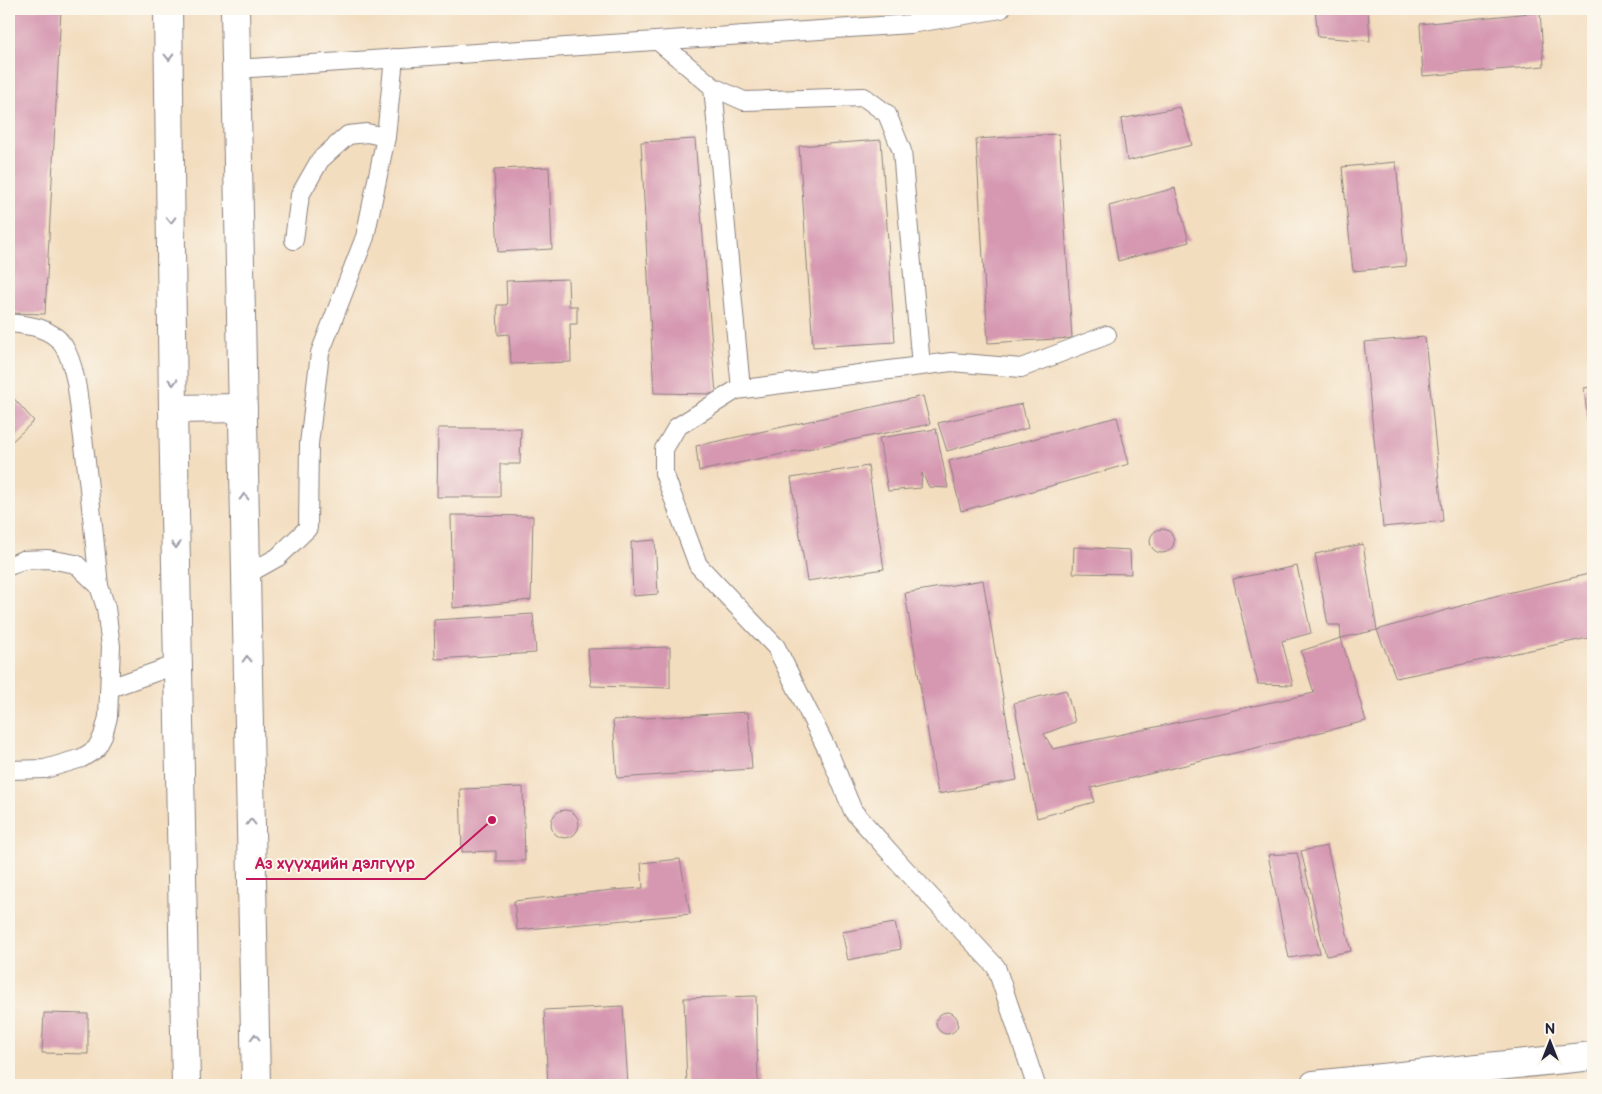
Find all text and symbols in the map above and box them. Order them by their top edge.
one-way arrow [163,54,174,62]
one-way arrow [166,216,176,224]
one-way arrow [168,379,178,387]
one-way arrow [239,492,249,500]
one-way arrow [171,542,181,549]
one-way arrow [242,655,253,663]
one-way arrow [245,817,256,825]
callout: Аз хүүхдийн дэлгүүр [246,848,425,879]
text: Аз хүүхдийн дэлгүүр [254,855,415,874]
north arrow [1524,1016,1574,1066]
text: N [1545,1021,1555,1038]
one-way arrow [250,1032,260,1040]

